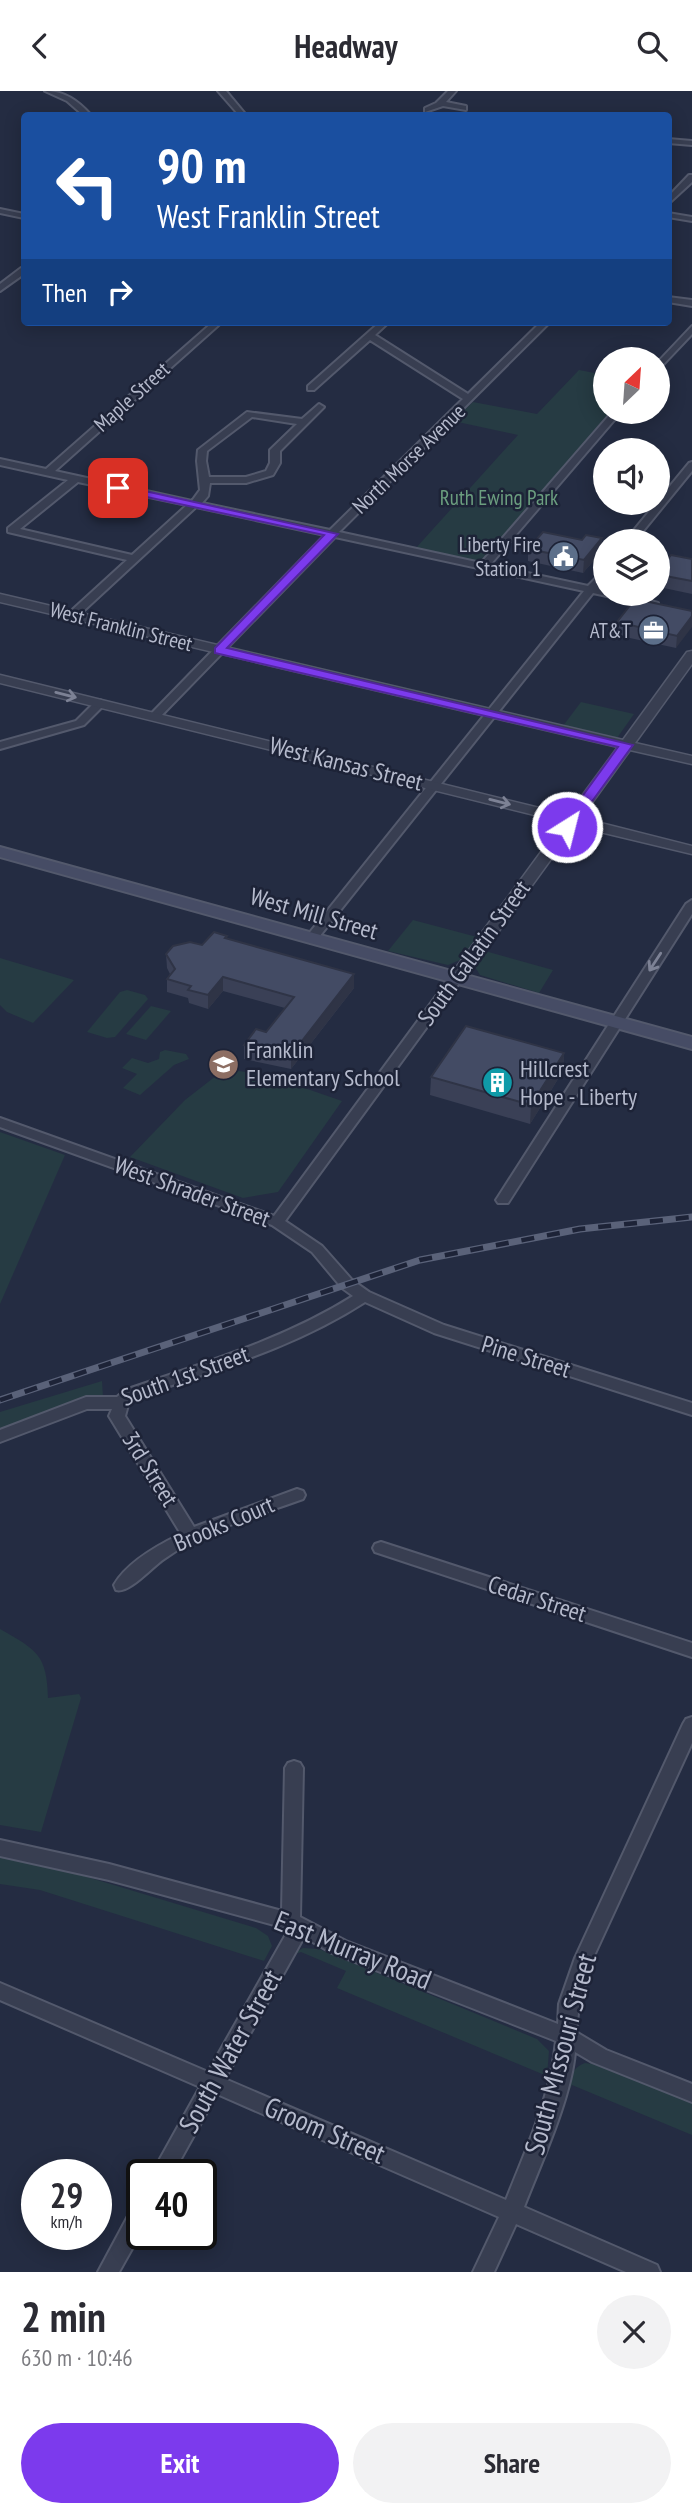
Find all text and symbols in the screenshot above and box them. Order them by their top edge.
text: Headway [294,25,398,67]
icon: back [21,27,59,65]
icon: search [633,27,671,65]
text: 90 m [157,133,246,197]
icon: left [42,140,133,231]
text: West Franklin Street [157,195,380,237]
icon: right [101,273,139,311]
text: Then [42,276,87,309]
north arrow [593,347,670,423]
map controls [593,347,670,606]
street label: Maple Street [88,356,175,438]
street label: North Morse Avenue [346,398,471,519]
button: sound [593,438,670,515]
pin [88,458,148,518]
icon: arrive [99,469,137,507]
park label: Ruth Ewing Park [440,484,558,511]
button: layers [593,529,670,606]
place label: Liberty Fire Station 1 [459,531,541,582]
public building icon: Liberty Fire Station 1 [547,540,581,574]
street label: West Franklin Street [47,596,196,657]
office icon: AT&T [637,614,671,648]
place label: AT&T [590,617,632,644]
one-way arrow [54,689,77,702]
street label: West Kansas Street [266,729,426,798]
position arrow [530,790,604,864]
one-way arrow [488,796,511,809]
street label: South Gallatin Street [410,873,537,1032]
street label: West Mill Street [247,881,382,947]
one-way arrow [648,951,662,971]
place label: Franklin Elementary School [246,1034,400,1093]
school or university icon: Franklin Elementary School [206,1047,240,1081]
place label: Hillcrest Hope - Liberty [520,1053,637,1112]
building icon: Hillcrest Hope - Liberty [480,1066,514,1100]
street label: West Shrader Street [110,1149,275,1234]
street label: Pine Street [478,1328,575,1385]
street label: South 1st Street [117,1338,253,1413]
street label: 3rd Street [115,1426,186,1512]
street label: Brooks Court [169,1488,279,1559]
street label: Cedar Street [484,1568,591,1629]
street label: East Murray Road [269,1901,437,1998]
street label: South Missouri Street [515,1949,604,2159]
street label: South Water Street [169,1962,290,2139]
street label: Groom Street [259,2088,392,2172]
speed limit sign: 40 [126,2159,217,2250]
text: 29 [50,2172,83,2218]
text: km/h [51,2210,82,2233]
text: 2 min [21,2289,106,2344]
button: close [597,2295,671,2369]
text: 630 m · 10:46 [21,2343,133,2372]
button: Exit [21,2423,339,2503]
button: Share [353,2423,671,2503]

